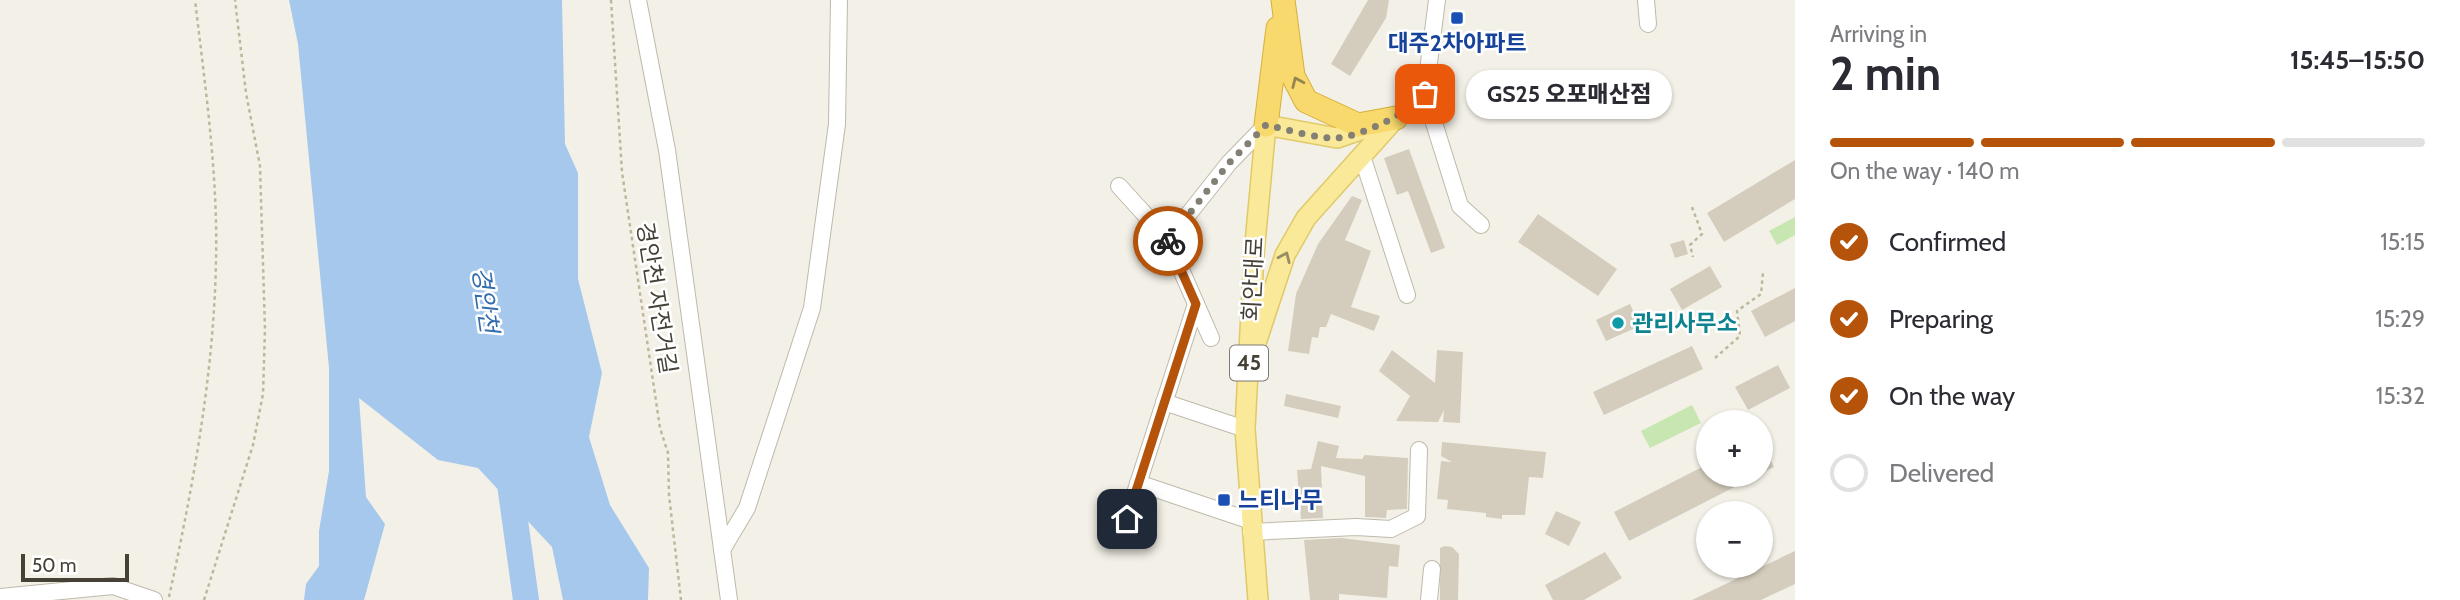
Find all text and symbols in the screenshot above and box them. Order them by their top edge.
marker: 대주2차아파트 [1449,10,1465,26]
text: Arriving in [1830,20,1927,48]
place label: 대주2차아파트 [1387,29,1527,57]
text: 15:45–15:50 [2290,44,2425,76]
text: 2 min [1830,46,1941,102]
pin [1395,64,1455,124]
callout: GS25 오포매산점 [1467,70,1674,119]
icon: bag [1406,75,1444,113]
one-way arrow [1291,77,1305,89]
text: GS25 오포매산점 [1487,80,1651,108]
text: On the way · 140 m [1830,157,2020,185]
courier [1133,206,1203,276]
street label: 경안천 자전거길 [631,220,683,376]
icon: bike [1149,222,1187,260]
icon: check [1830,223,1868,261]
text: Confirmed [1889,226,2006,258]
text: 15:15 [2380,228,2425,256]
street label: 회안대로 [1237,236,1269,322]
one-way arrow [1277,251,1291,264]
water label: 경안천 [467,265,505,338]
icon: check [1830,300,1868,338]
text: Preparing [1889,303,1993,335]
text: 15:29 [2375,305,2425,333]
place label: 관리사무소 [1632,309,1738,337]
marker: 관리사무소 [1610,315,1626,331]
road number: 45 [1230,346,1268,380]
icon: check [1830,377,1868,415]
text: On the way [1889,380,2015,412]
text: 15:32 [2376,382,2425,410]
map controls [1696,410,1773,578]
button: + [1696,410,1773,487]
text: Delivered [1889,457,1994,489]
place label: 느티나무 [1238,486,1323,514]
pin [1097,489,1157,549]
marker: 느티나무 [1216,492,1232,508]
icon: home [1108,500,1146,538]
button: − [1696,501,1773,578]
scale bar [21,551,130,583]
text: 50 m [32,554,76,577]

